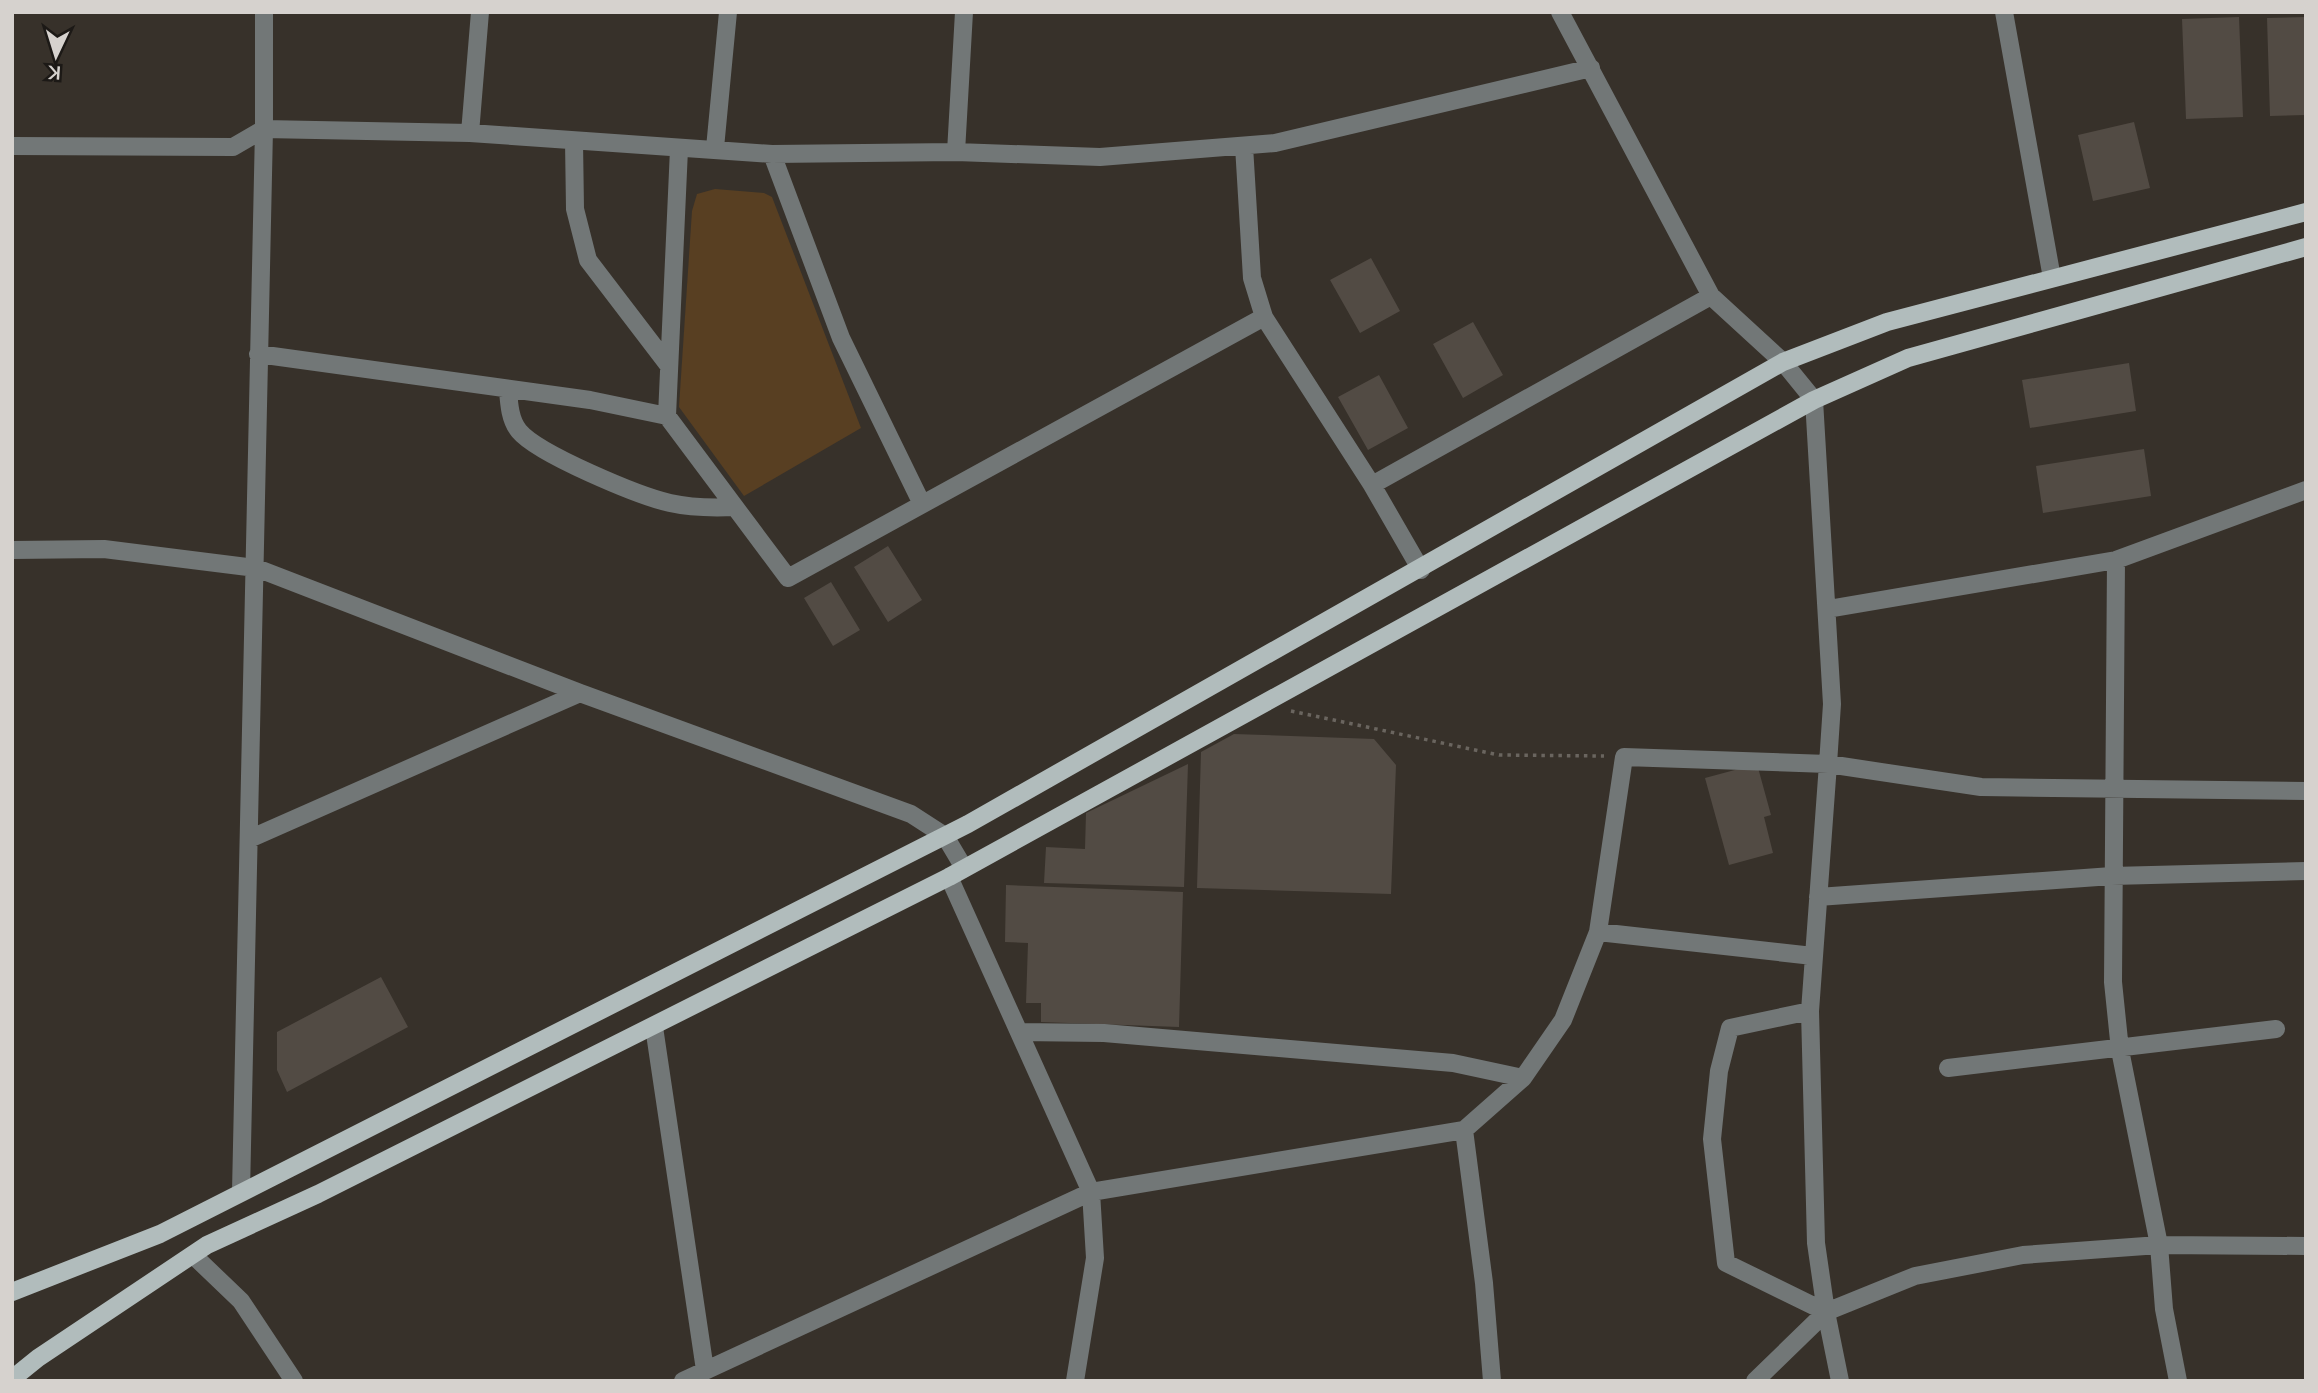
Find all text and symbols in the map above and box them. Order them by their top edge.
north arrow [21,21,91,91]
text: K [46,60,62,85]

